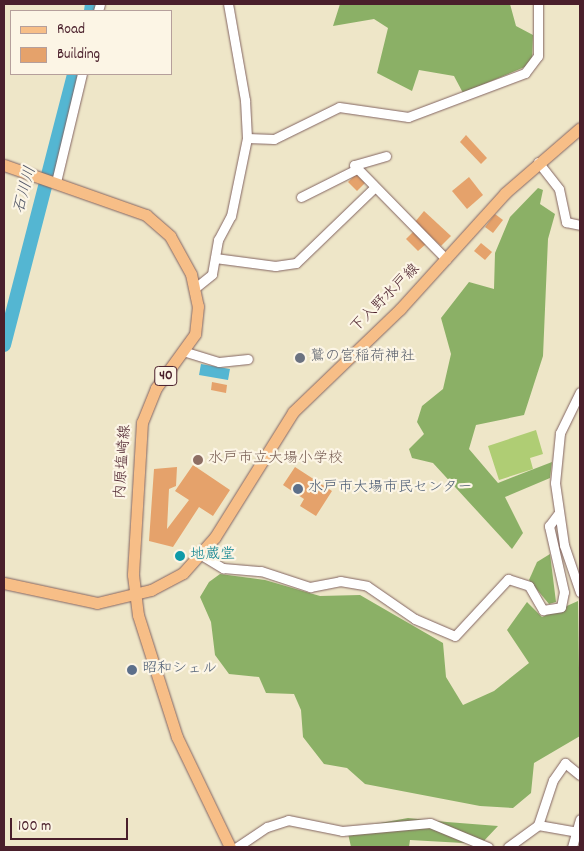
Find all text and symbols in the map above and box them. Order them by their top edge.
legend [10,10,172,75]
text: Road [57,19,85,41]
text: Building [57,44,100,66]
water label: 石川川 [11,164,41,216]
street label: 下入野水戸線 [348,261,424,337]
place label: 鷲の宮稲荷神社 [310,349,415,367]
marker: 鷲の宮稲荷神社 [294,352,306,364]
road number: 40 [154,364,178,388]
street label: 内原塩崎線 [112,424,136,500]
place label: 水戸市立大場小学校 [208,451,343,469]
marker: 水戸市立大場小学校 [192,454,204,466]
place label: 水戸市大場市民センター [308,480,473,498]
marker: 水戸市大場市民センター [292,483,304,495]
place label: 地蔵堂 [190,547,235,565]
marker: 地蔵堂 [174,550,186,562]
place label: 昭和シェル [142,661,217,679]
marker: 昭和シェル [126,664,138,676]
scale bar [12,808,130,840]
text: 100 m [18,816,51,838]

